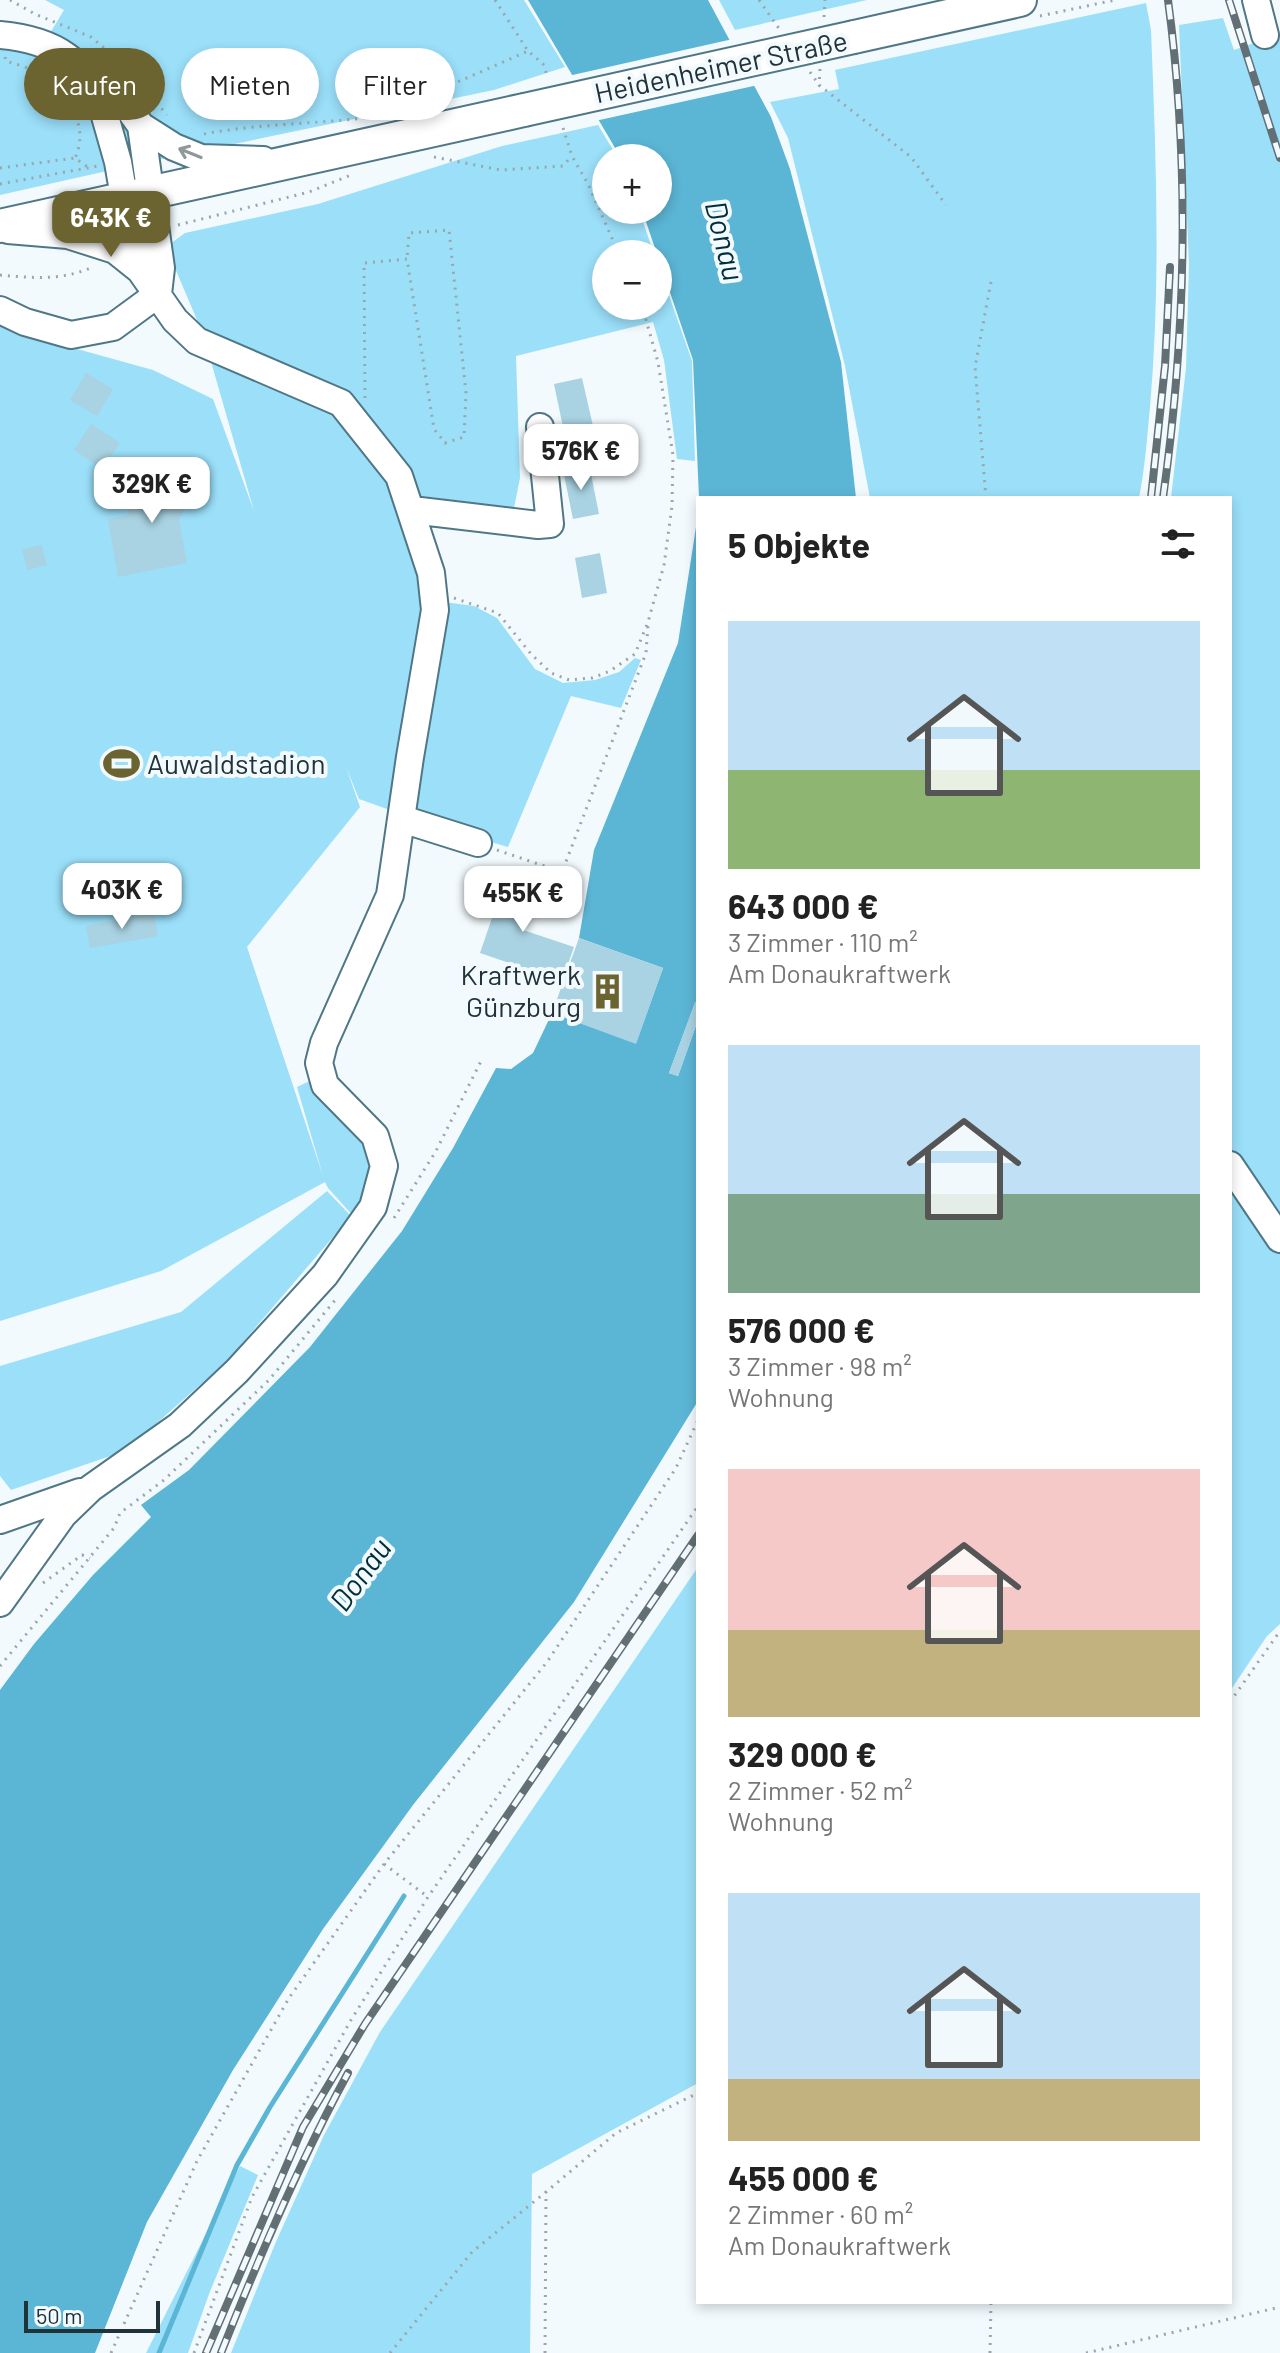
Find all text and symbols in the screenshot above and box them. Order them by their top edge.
street label: Heidenheimer Straße [591,23,850,109]
chip: Kaufen [24,48,165,120]
chip: Mieten [181,48,319,120]
chip: Filter [335,48,455,120]
map controls [592,144,672,320]
button: + [592,144,672,224]
one-way arrow [178,145,203,159]
pin: 643K € [46,191,176,259]
water label: Donau [699,197,753,284]
text: 643K € [70,201,152,232]
button: − [592,240,672,320]
pin: 576K € [516,424,646,492]
text: 576K € [542,434,620,465]
pin: 329K € [87,457,217,525]
text: 329K € [112,467,192,498]
icon: filters [1156,522,1200,566]
text: 5 Objekte [728,524,870,565]
icon: home [892,673,1036,817]
sports icon: Auwaldstadion [102,745,140,783]
place label: Auwaldstadion [147,746,326,780]
pin: 403K € [57,863,187,931]
pin: 455K € [458,866,588,934]
text: 403K € [81,873,163,904]
text: 455K € [482,876,564,907]
text: 643 000 € [728,885,878,926]
text: 3 Zimmer · 110 m² [728,926,918,957]
place label: Kraftwerk Günzburg [461,957,581,1023]
text: Am Donaukraftwerk [728,957,951,988]
building icon: Kraftwerk Günzburg [588,972,626,1010]
icon: home [892,1097,1036,1241]
text: 576 000 € [728,1309,875,1350]
text: 3 Zimmer · 98 m² [728,1350,912,1381]
text: Wohnung [728,1381,834,1412]
icon: home [892,1521,1036,1665]
water label: Donau [321,1530,398,1617]
text: 329 000 € [728,1733,877,1774]
text: 2 Zimmer · 52 m² [728,1774,913,1805]
text: Wohnung [728,1805,834,1836]
icon: home [892,1945,1036,2089]
text: 455 000 € [728,2157,879,2198]
text: 2 Zimmer · 60 m² [728,2198,913,2229]
text: Am Donaukraftwerk [728,2229,951,2260]
scale bar [24,2297,160,2333]
text: 50 m [36,2302,82,2328]

